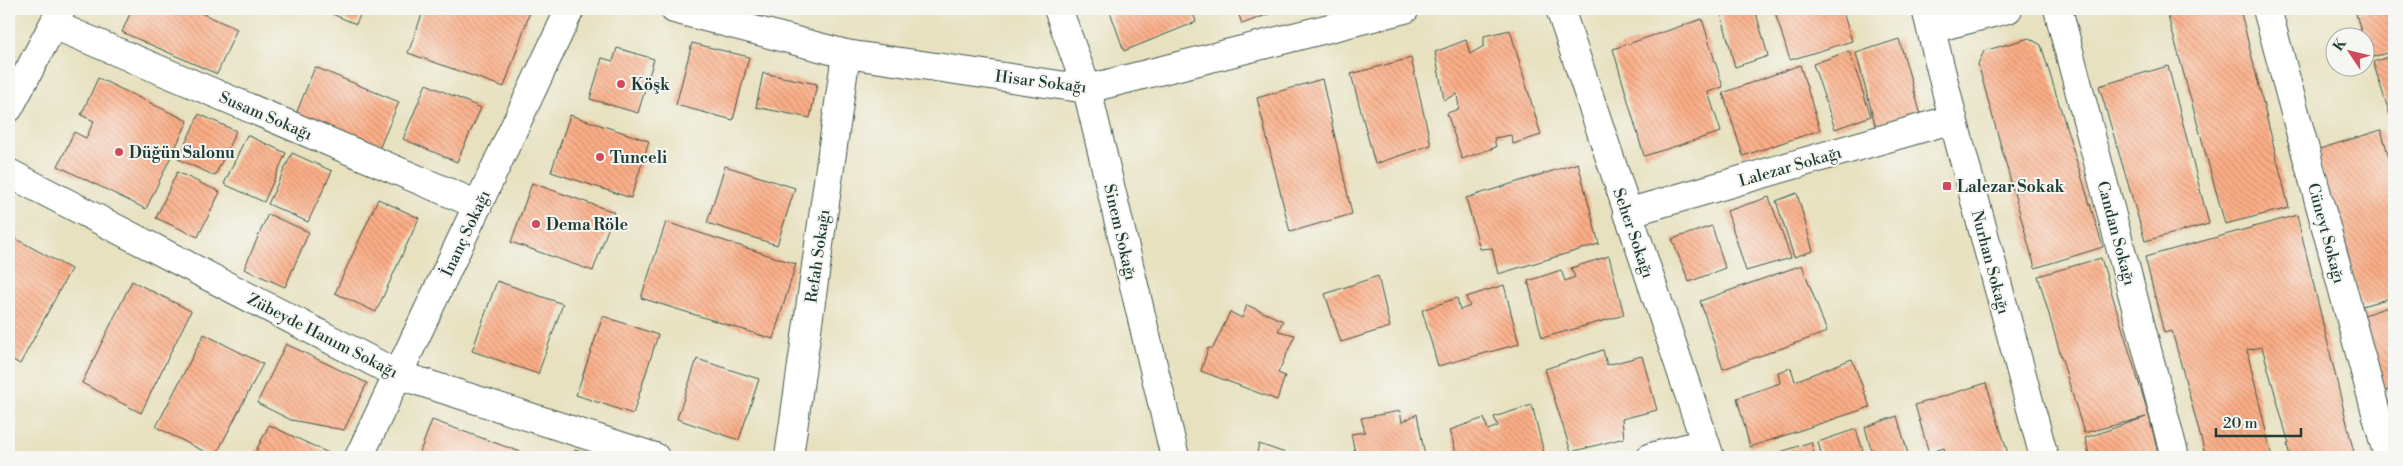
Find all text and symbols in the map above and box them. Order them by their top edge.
north arrow [2326,28,2376,78]
text: K [2330,35,2351,55]
street label: Hisar Sokağı [994,66,1088,98]
place label: Köşk [631,75,671,95]
marker: Köşk [615,78,627,90]
street label: Susam Sokağı [216,87,315,145]
place label: Düğün Salonu [129,143,235,163]
street label: Lalezar Sokağı [1736,143,1844,191]
marker: Düğün Salonu [113,146,125,158]
place label: Tunceli [610,148,667,168]
marker: Tunceli [594,151,606,163]
place label: Lalezar Sokak [1957,177,2066,197]
street label: Candan Sokağı [2092,179,2140,288]
marker: Lalezar Sokak [1941,180,1953,192]
street label: Cüneyt Sokağı [2303,181,2349,286]
street label: Sinem Sokağı [1099,182,1141,282]
street label: İnanç Sokağı [435,186,495,280]
street label: Seher Sokağı [1608,186,1658,281]
street label: Refah Sokağı [802,208,834,304]
street label: Nurhan Sokağı [1967,208,2013,316]
place label: Dema Röle [546,215,628,235]
marker: Dema Röle [530,218,542,230]
street label: Zübeyde Hanım Sokağı [244,289,401,383]
scale bar [2216,406,2300,438]
text: 20 m [2223,414,2258,433]

